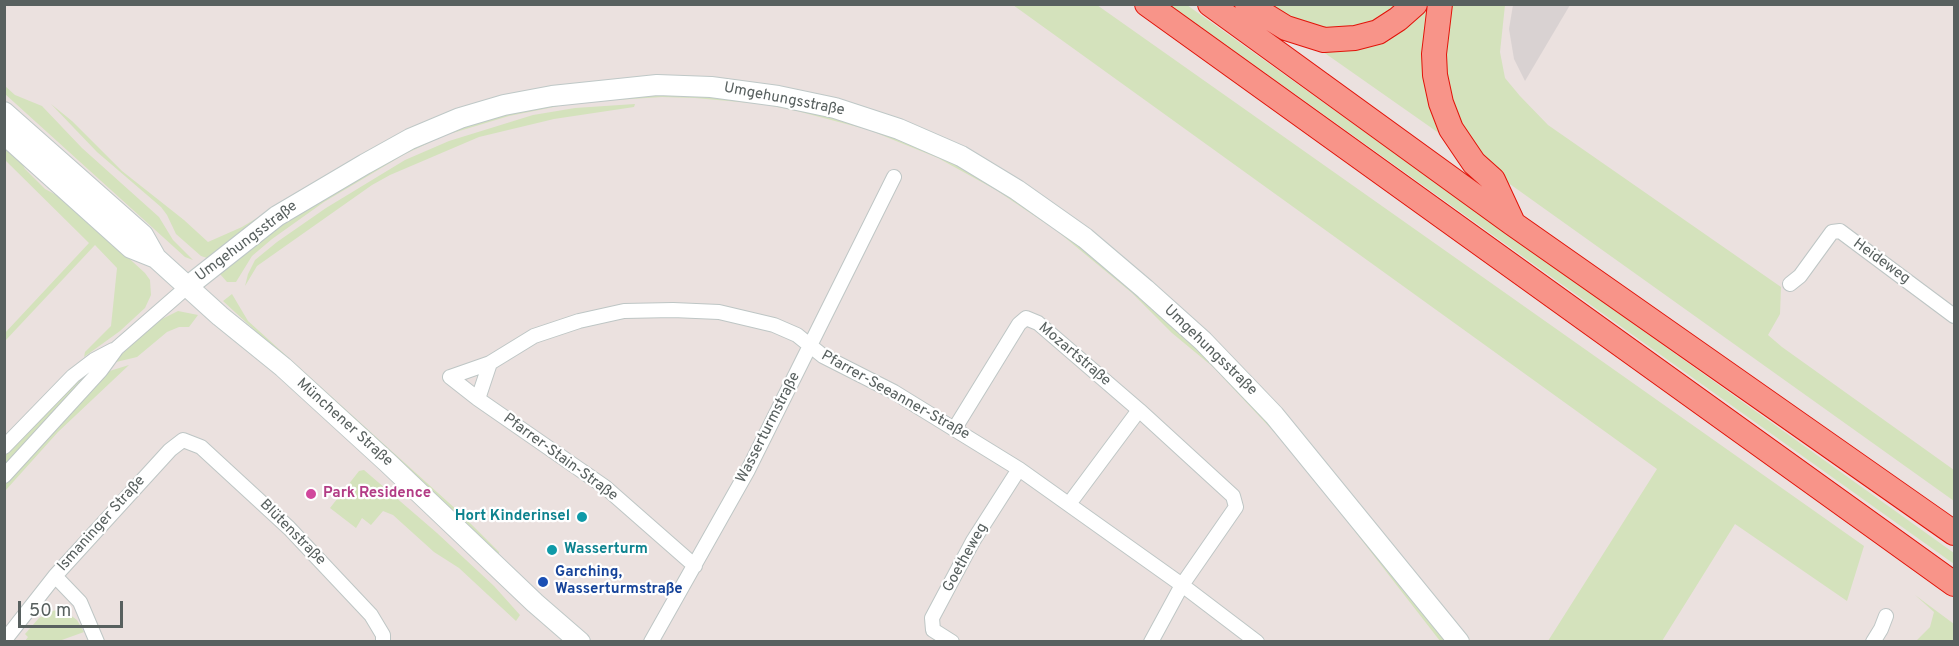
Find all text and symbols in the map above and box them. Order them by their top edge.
street label: Umgehungsstraße [722,79,846,121]
street label: Umgehungsstraße [193,198,301,286]
street label: Heideweg [1849,235,1913,289]
street label: Umgehungsstraße [1160,302,1260,400]
street label: Mozartstraße [1034,319,1114,391]
street label: Pfarrer-Seeanner-Straße [818,348,972,444]
street label: Wasserturmstraße [733,369,805,487]
street label: Münchener Straße [292,375,396,471]
street label: Pfarrer-Stain-Straße [499,410,621,506]
street label: Ismaninger Straße [54,472,150,576]
place label: Park Residence [323,485,431,503]
marker: Park Residence [304,487,318,501]
street label: Blütenstraße [255,496,329,570]
place label: Hort Kinderinsel [455,508,570,526]
marker: Hort Kinderinsel [575,510,589,524]
street label: Goetheweg [940,520,992,596]
place label: Wasserturm [564,541,648,559]
marker: Wasserturm [545,543,559,557]
place label: Garching, Wasserturmstraße [555,564,683,599]
marker: Garching, Wasserturmstraße [536,575,550,589]
scale bar [21,589,126,627]
text: 50 m [29,600,71,623]

